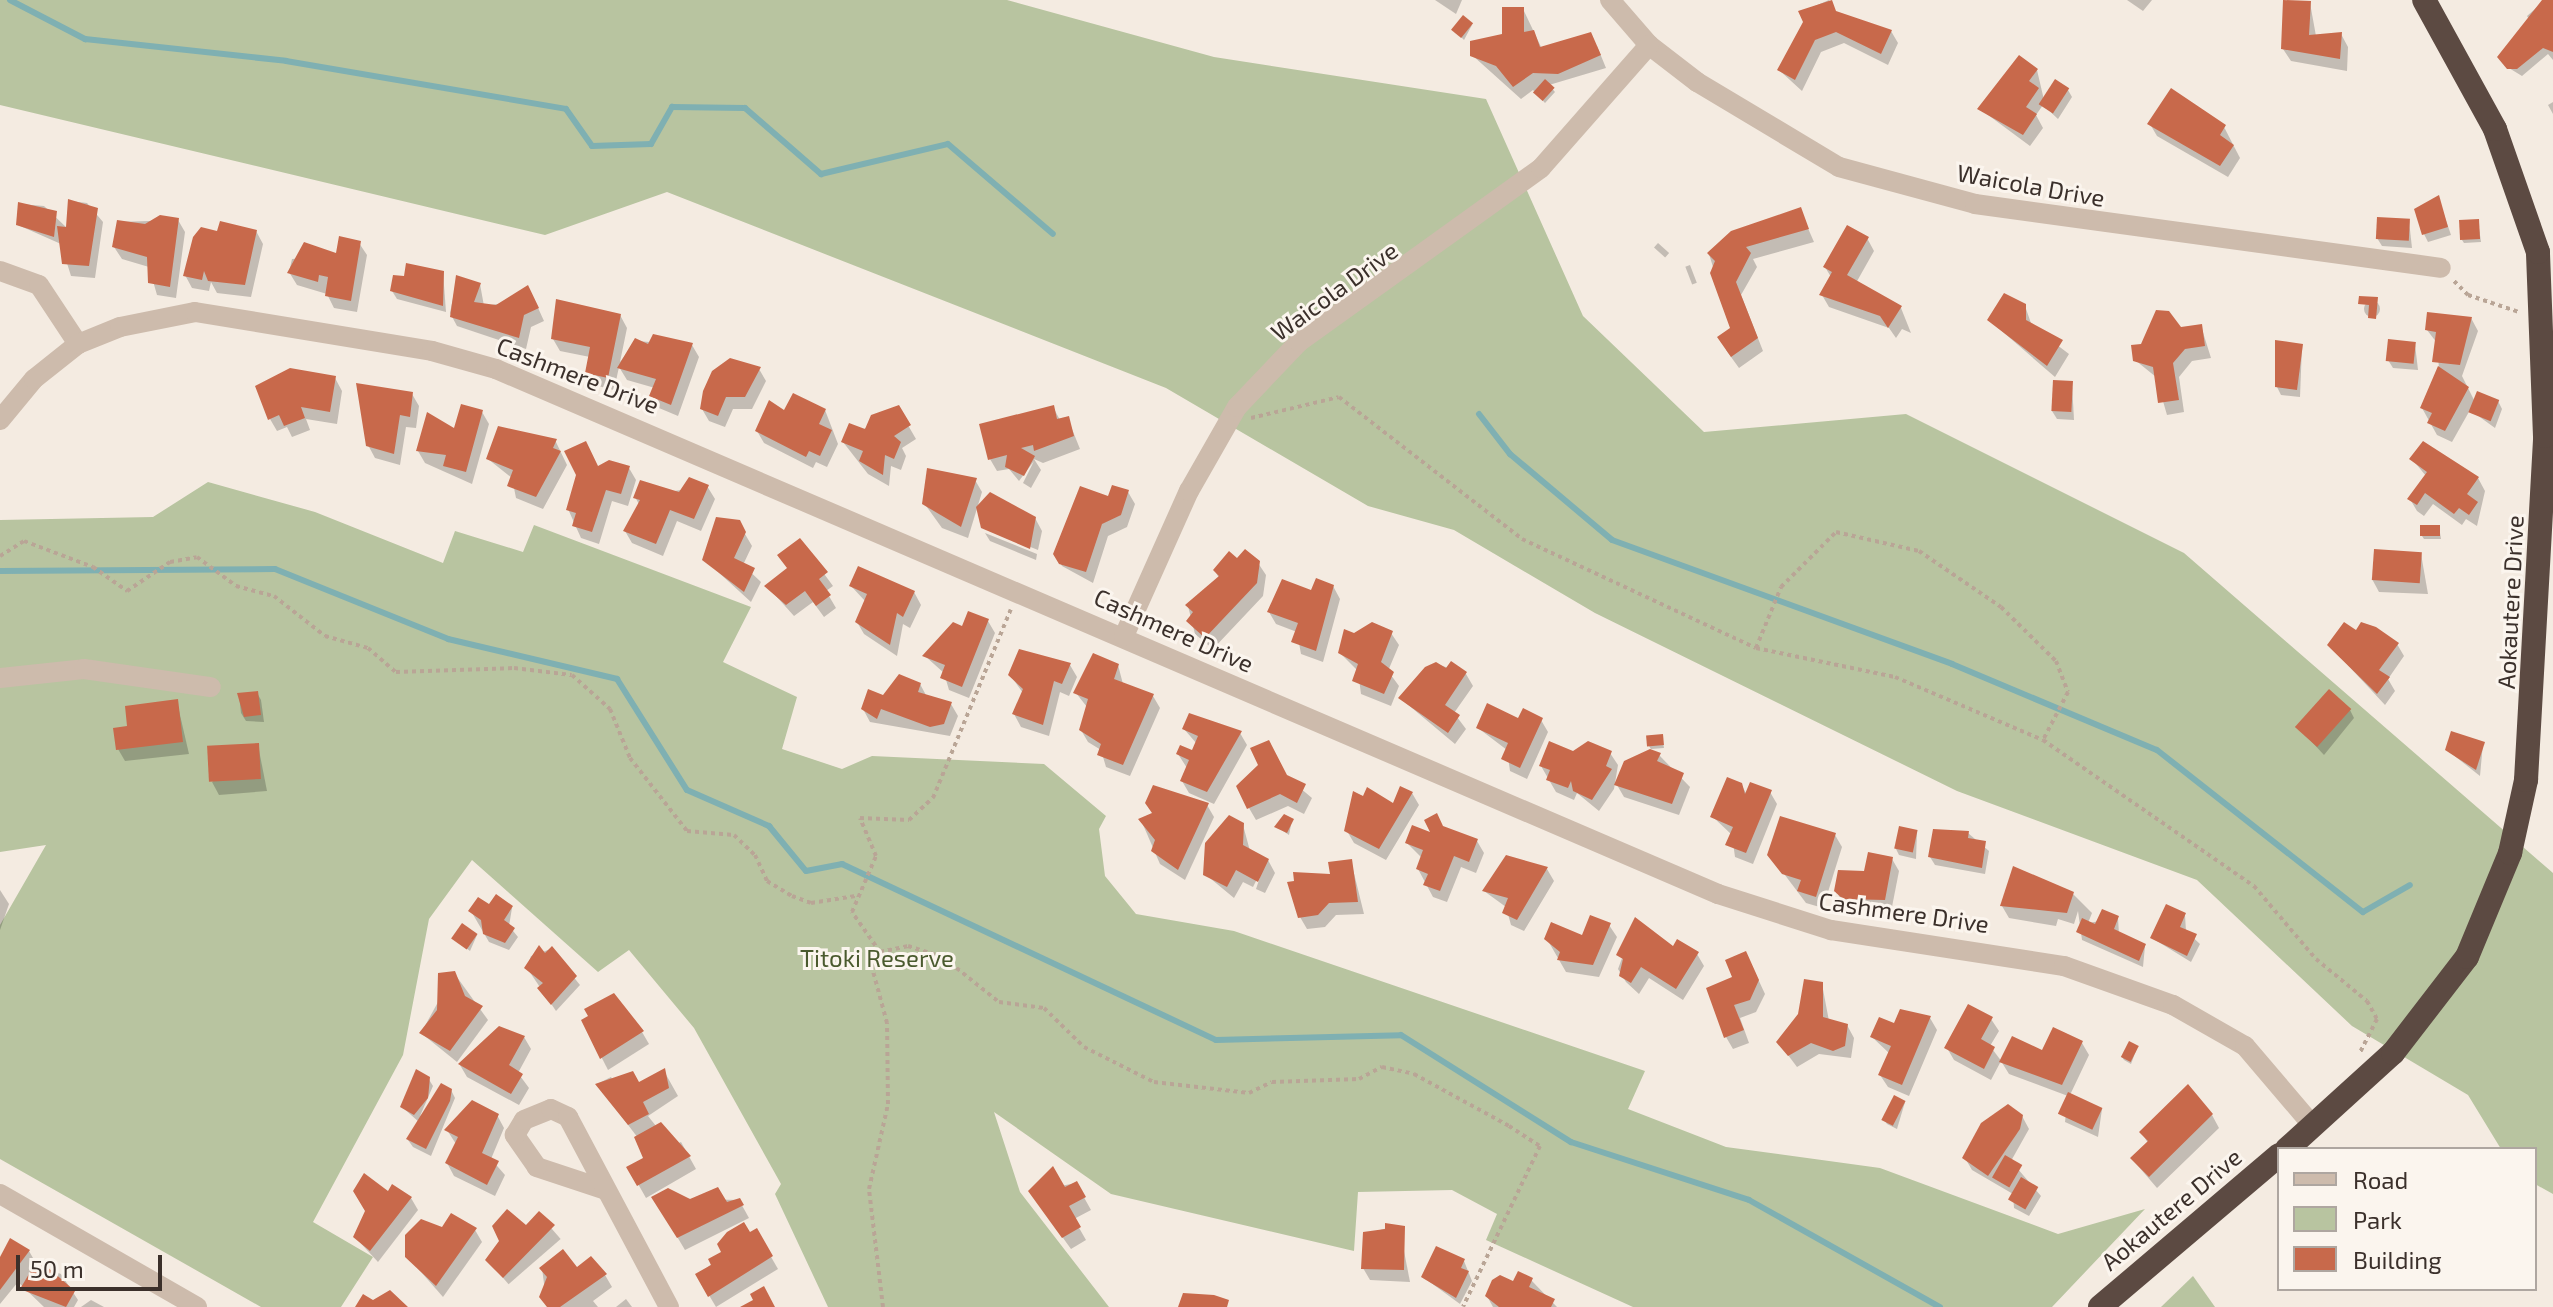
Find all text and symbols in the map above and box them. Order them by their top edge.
street label: Waicola Drive [1955,158,2107,212]
street label: Waicola Drive [1265,235,1403,347]
street label: Cashmere Drive [493,331,663,419]
street label: Aokautere Drive [2491,514,2529,690]
street label: Cashmere Drive [1090,582,1258,678]
street label: Cashmere Drive [1817,886,1991,938]
park label: Titoki Reserve [800,944,954,972]
street label: Aokautere Drive [2095,1142,2247,1276]
legend [2277,1147,2537,1291]
text: Road [2353,1165,2408,1194]
text: Park [2353,1205,2402,1234]
scale bar [20,1239,166,1289]
text: Building [2353,1245,2442,1274]
text: 50 m [30,1254,84,1283]

